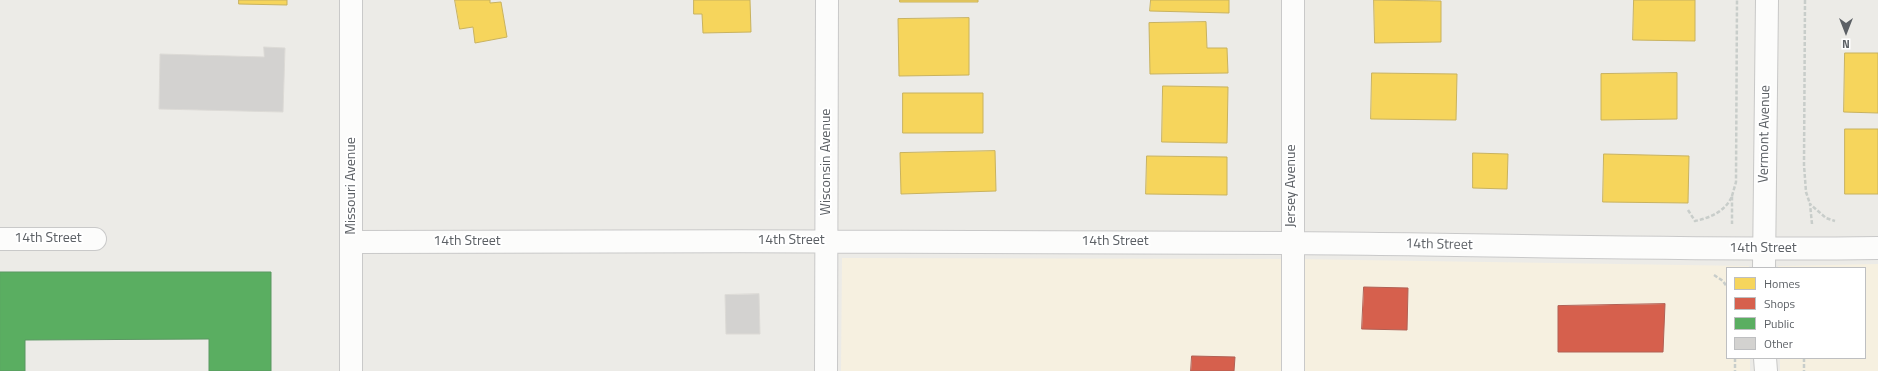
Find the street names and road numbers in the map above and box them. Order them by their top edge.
street label: Vermont Avenue [1756,85,1774,183]
street label: Wisconsin Avenue [819,109,835,215]
street label: Missouri Avenue [344,137,360,235]
street label: Jersey Avenue [1284,145,1300,227]
street label: 14th Street [14,231,82,247]
street label: 14th Street [757,233,825,249]
street label: 14th Street [433,234,501,250]
street label: 14th Street [1081,234,1149,250]
street label: 14th Street [1405,236,1473,254]
street label: 14th Street [1729,241,1797,257]

